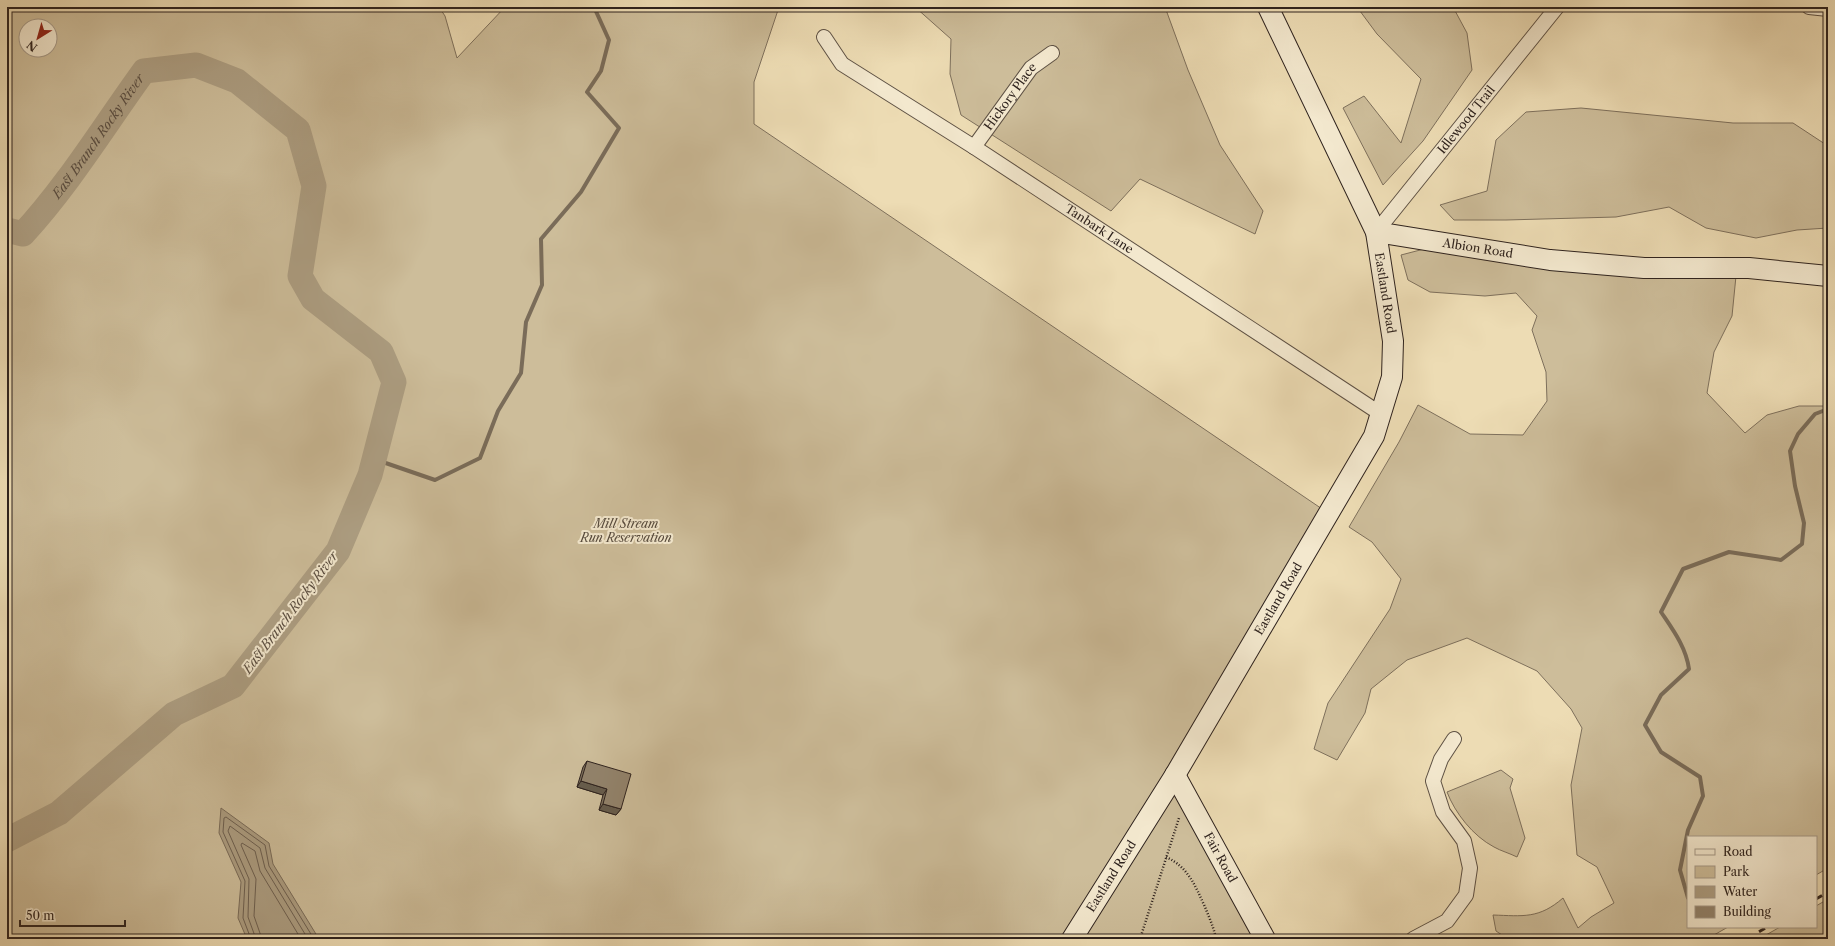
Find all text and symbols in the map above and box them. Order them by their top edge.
north arrow [18,18,58,58]
text: N [24,37,40,54]
street label: Hickory Place [981,59,1039,133]
water label: East Branch Rocky River [48,70,148,202]
street label: Idlewood Trail [1434,82,1498,157]
street label: Tanbark Lane [1062,201,1137,257]
street label: Albion Road [1440,235,1515,261]
street label: Eastland Road [1372,251,1399,335]
park label: Mill Stream Run Reservation [579,516,672,545]
water label: East Branch Rocky River [238,547,342,677]
street label: Eastland Road [1251,559,1306,638]
street label: Fair Road [1201,829,1241,886]
legend [1687,836,1817,928]
street label: Eastland Road [1083,837,1139,915]
text: Road [1723,844,1753,859]
text: Park [1723,864,1750,879]
text: Water [1722,884,1757,899]
scale bar [20,902,125,928]
text: Building [1723,904,1771,919]
text: 50 m [26,908,55,923]

